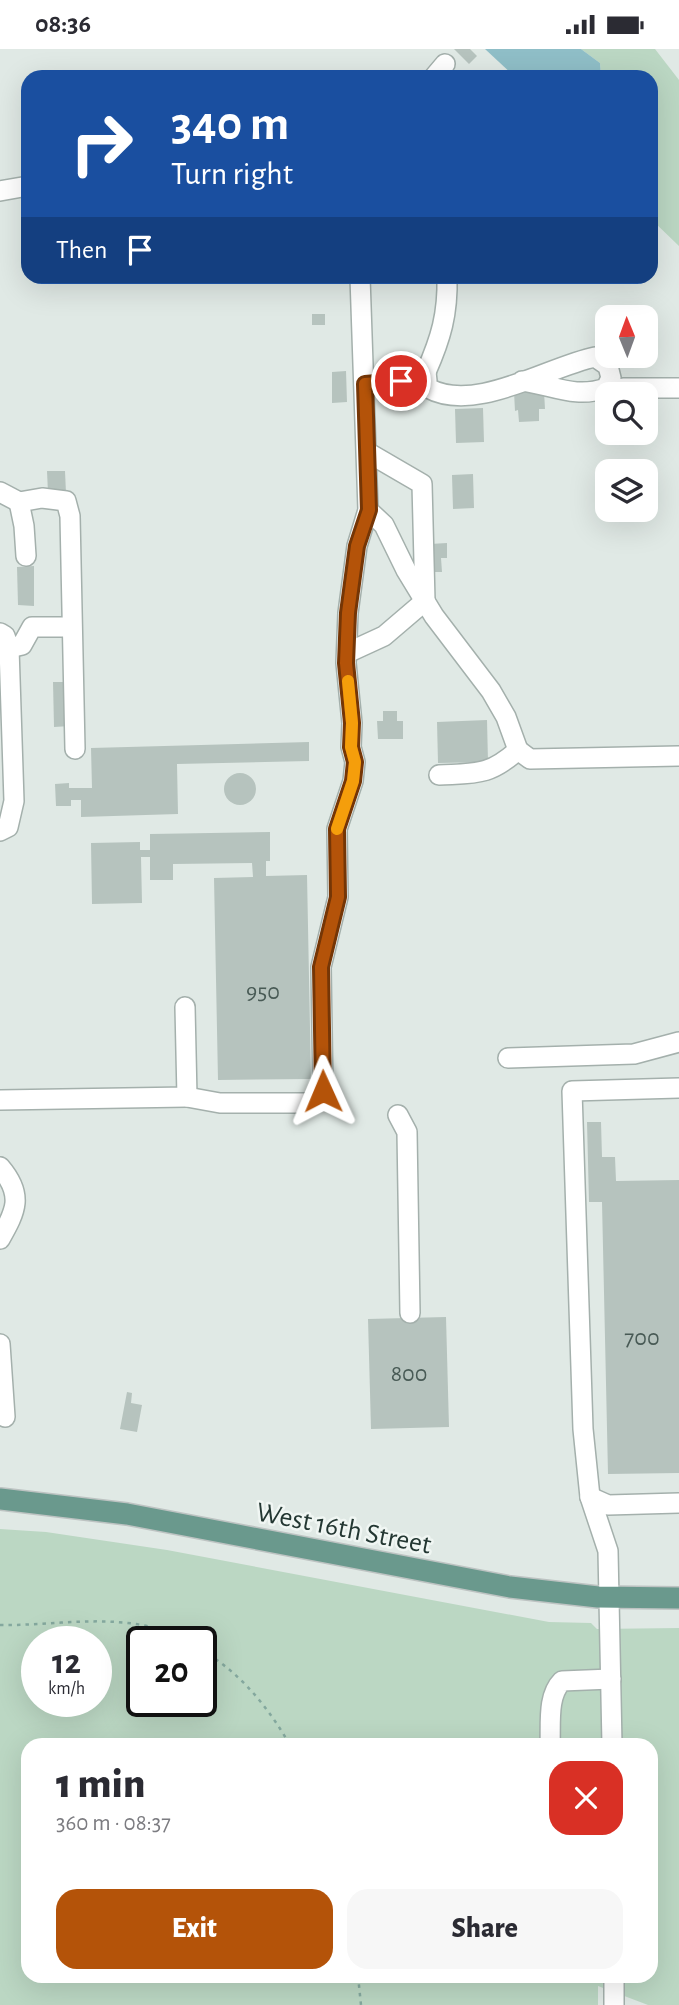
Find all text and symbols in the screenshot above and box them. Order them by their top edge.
text: 08:36 [35,11,91,37]
icon: right [56,98,147,189]
text: 340 m [171,100,289,149]
text: Turn right [171,158,293,190]
icon: arrive [121,231,159,269]
text: Then [56,237,107,263]
north arrow [595,305,658,367]
map controls [595,305,658,522]
pin [371,351,431,411]
icon: arrive [382,362,420,400]
button: search [595,382,658,445]
button: layers [595,459,658,522]
house number: 950 [246,980,280,1004]
position arrow [286,1054,360,1128]
house number: 700 [624,1326,660,1350]
house number: 800 [391,1362,427,1386]
street label: West 16th Street [254,1498,433,1560]
speed limit sign: 20 [126,1626,217,1717]
text: 12 [52,1645,81,1680]
text: km/h [48,1680,85,1698]
button: close [549,1761,623,1835]
text: 1 min [56,1763,145,1805]
text: 360 m · 08:37 [56,1812,171,1835]
button: Exit [56,1889,333,1969]
button: Share [347,1889,623,1969]

